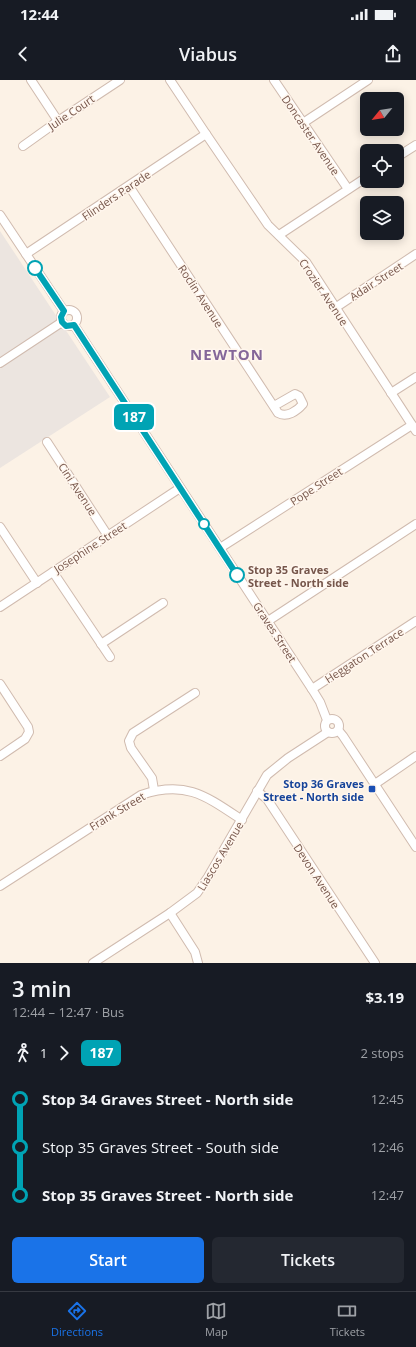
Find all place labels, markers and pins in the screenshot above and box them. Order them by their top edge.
unlabelled marker [27,260,43,276]
unlabelled marker [198,518,210,530]
place label: Stop 35 Graves Street - North side [248,562,349,590]
marker: Stop 35 Graves Street - North side [229,567,245,583]
place label: Stop 36 Graves Street - North side [263,776,365,804]
marker: Stop 36 Graves Street - North side [367,784,377,794]

